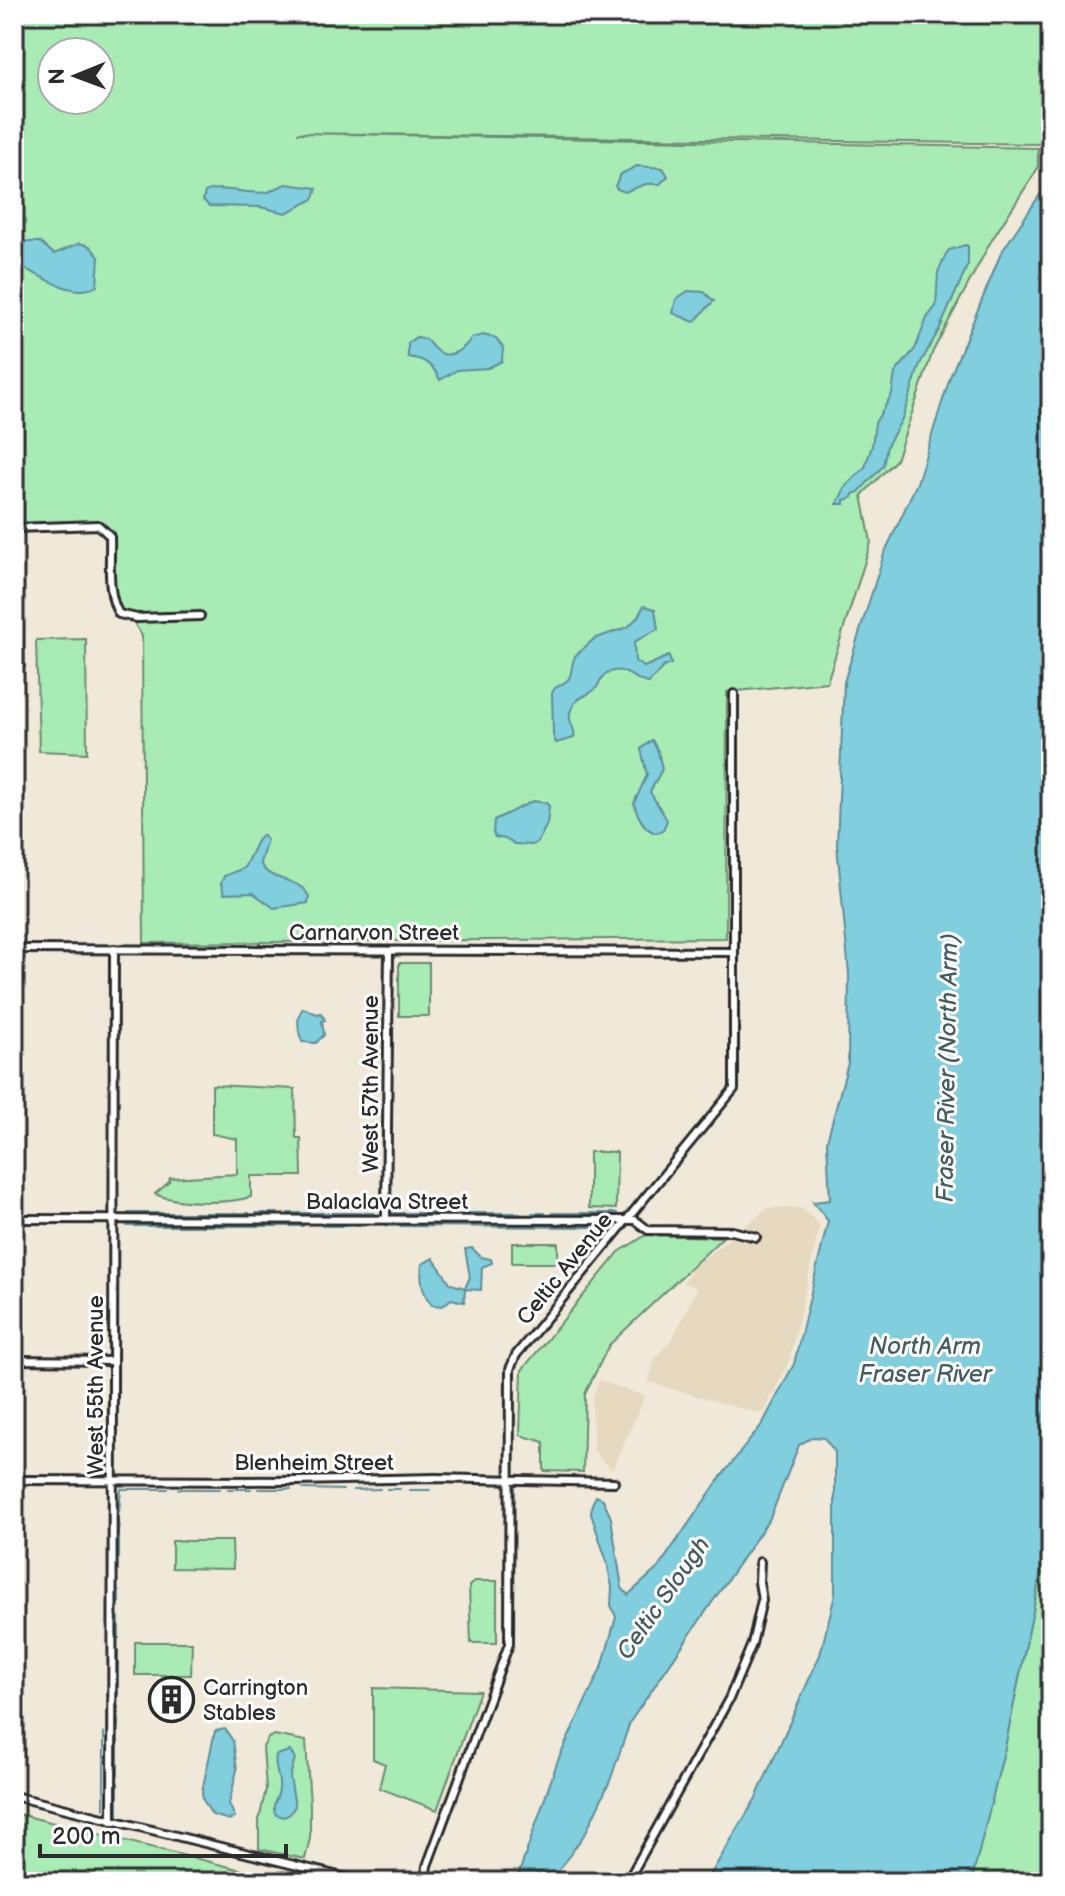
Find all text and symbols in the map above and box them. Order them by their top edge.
north arrow [36,36,116,116]
text: N [44,68,71,85]
street label: Carnarvon Street [289,920,459,947]
water label: Fraser River (North Arm) [931,933,964,1203]
street label: West 57th Avenue [358,995,385,1173]
street label: Balaclava Street [306,1189,468,1216]
street label: Celtic Avenue [512,1207,619,1331]
street label: West 55th Avenue [83,1295,110,1475]
water label: North Arm Fraser River [858,1332,994,1389]
street label: Blenheim Street [234,1450,394,1477]
water label: Celtic Slough [610,1531,716,1665]
place label: Carrington Stables [203,1675,308,1727]
building icon: Carrington Stables [148,1676,196,1724]
scale bar [40,1808,286,1858]
text: 200 m [52,1822,121,1851]

